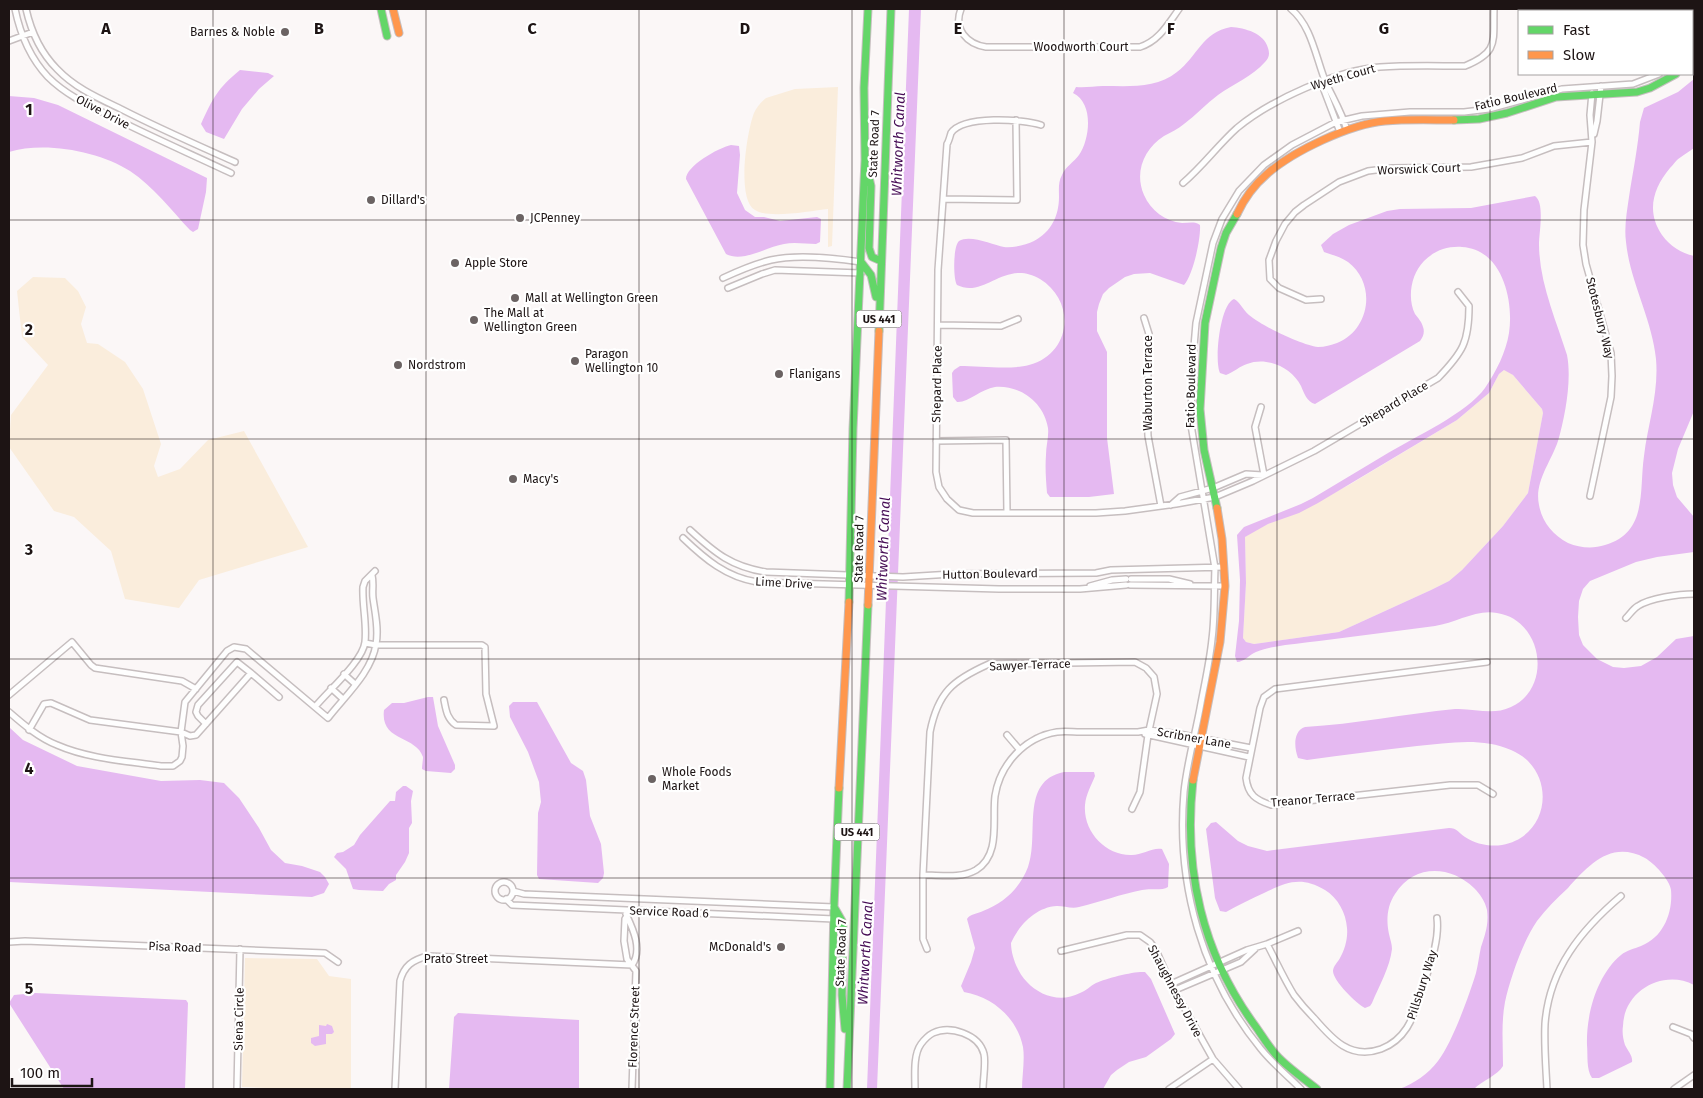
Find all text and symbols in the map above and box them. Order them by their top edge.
legend [1518,10,1693,75]
text: A [100,19,111,38]
text: B [314,19,324,38]
text: C [527,19,537,38]
text: D [740,19,750,38]
text: E [954,19,962,38]
text: F [1167,19,1175,38]
text: G [1379,19,1389,38]
text: Fast [1563,21,1590,39]
place label: Barnes & Noble [190,25,275,39]
marker: Barnes & Noble [279,26,291,38]
street label: Woodworth Court [1033,40,1129,54]
text: Slow [1563,46,1595,64]
street label: Wyeth Court [1309,61,1377,93]
street label: Fatio Boulevard [1473,81,1559,113]
street label: Olive Drive [74,92,132,132]
water label: Whitworth Canal [888,92,909,196]
text: 1 [25,100,33,119]
street label: State Road 7 [866,110,882,178]
street label: Worswick Court [1377,161,1462,177]
place label: Dillard's [381,193,426,207]
marker: Dillard's [365,194,377,206]
place label: JCPenney [530,211,580,225]
marker: JCPenney [514,212,526,224]
place label: Apple Store [465,256,528,270]
marker: Apple Store [449,257,461,269]
street label: Stotesbury Way [1583,276,1617,360]
place label: Mall at Wellington Green [525,291,658,305]
marker: Mall at Wellington Green [509,292,521,304]
place label: The Mall at Wellington Green [484,306,577,334]
road number: US 441 [856,310,902,328]
marker: The Mall at Wellington Green [468,314,480,326]
text: 2 [25,320,33,339]
street label: Waburton Terrace [1141,335,1155,431]
street label: Fatio Boulevard [1183,344,1199,428]
street label: Shepard Place [929,345,945,423]
place label: Paragon Wellington 10 [585,347,659,375]
marker: Paragon Wellington 10 [569,355,581,367]
place label: Nordstrom [408,358,466,372]
marker: Nordstrom [392,359,404,371]
place label: Flanigans [789,367,841,381]
marker: Flanigans [773,368,785,380]
street label: Shepard Place [1357,378,1431,430]
place label: Macy's [523,472,559,486]
marker: Macy's [507,473,519,485]
water label: Whitworth Canal [873,497,894,601]
street label: State Road 7 [851,515,867,583]
text: 3 [24,540,33,559]
street label: Hutton Boulevard [942,566,1038,582]
street label: Lime Drive [755,575,813,591]
street label: Sawyer Terrace [989,657,1071,673]
street label: Scribner Lane [1156,725,1232,751]
text: 4 [24,759,34,778]
place label: Whole Foods Market [662,765,732,793]
marker: Whole Foods Market [646,773,658,785]
street label: Treanor Terrace [1270,788,1356,810]
road number: US 441 [834,824,880,840]
water label: Whitworth Canal [854,901,877,1005]
street label: Service Road 6 [629,904,709,920]
street label: State Road 7 [833,919,849,987]
street label: Pisa Road [148,939,202,955]
place label: McDonald's [709,940,771,954]
marker: McDonald's [775,941,787,953]
street label: Shaughnessy Drive [1145,943,1205,1039]
street label: Pillsbury Way [1404,948,1440,1022]
street label: Prato Street [424,952,489,966]
text: 5 [25,979,34,998]
street label: Florence Street [626,985,642,1068]
street label: Siena Circle [231,987,247,1051]
scale bar [12,1056,92,1088]
text: 100 m [20,1064,60,1082]

